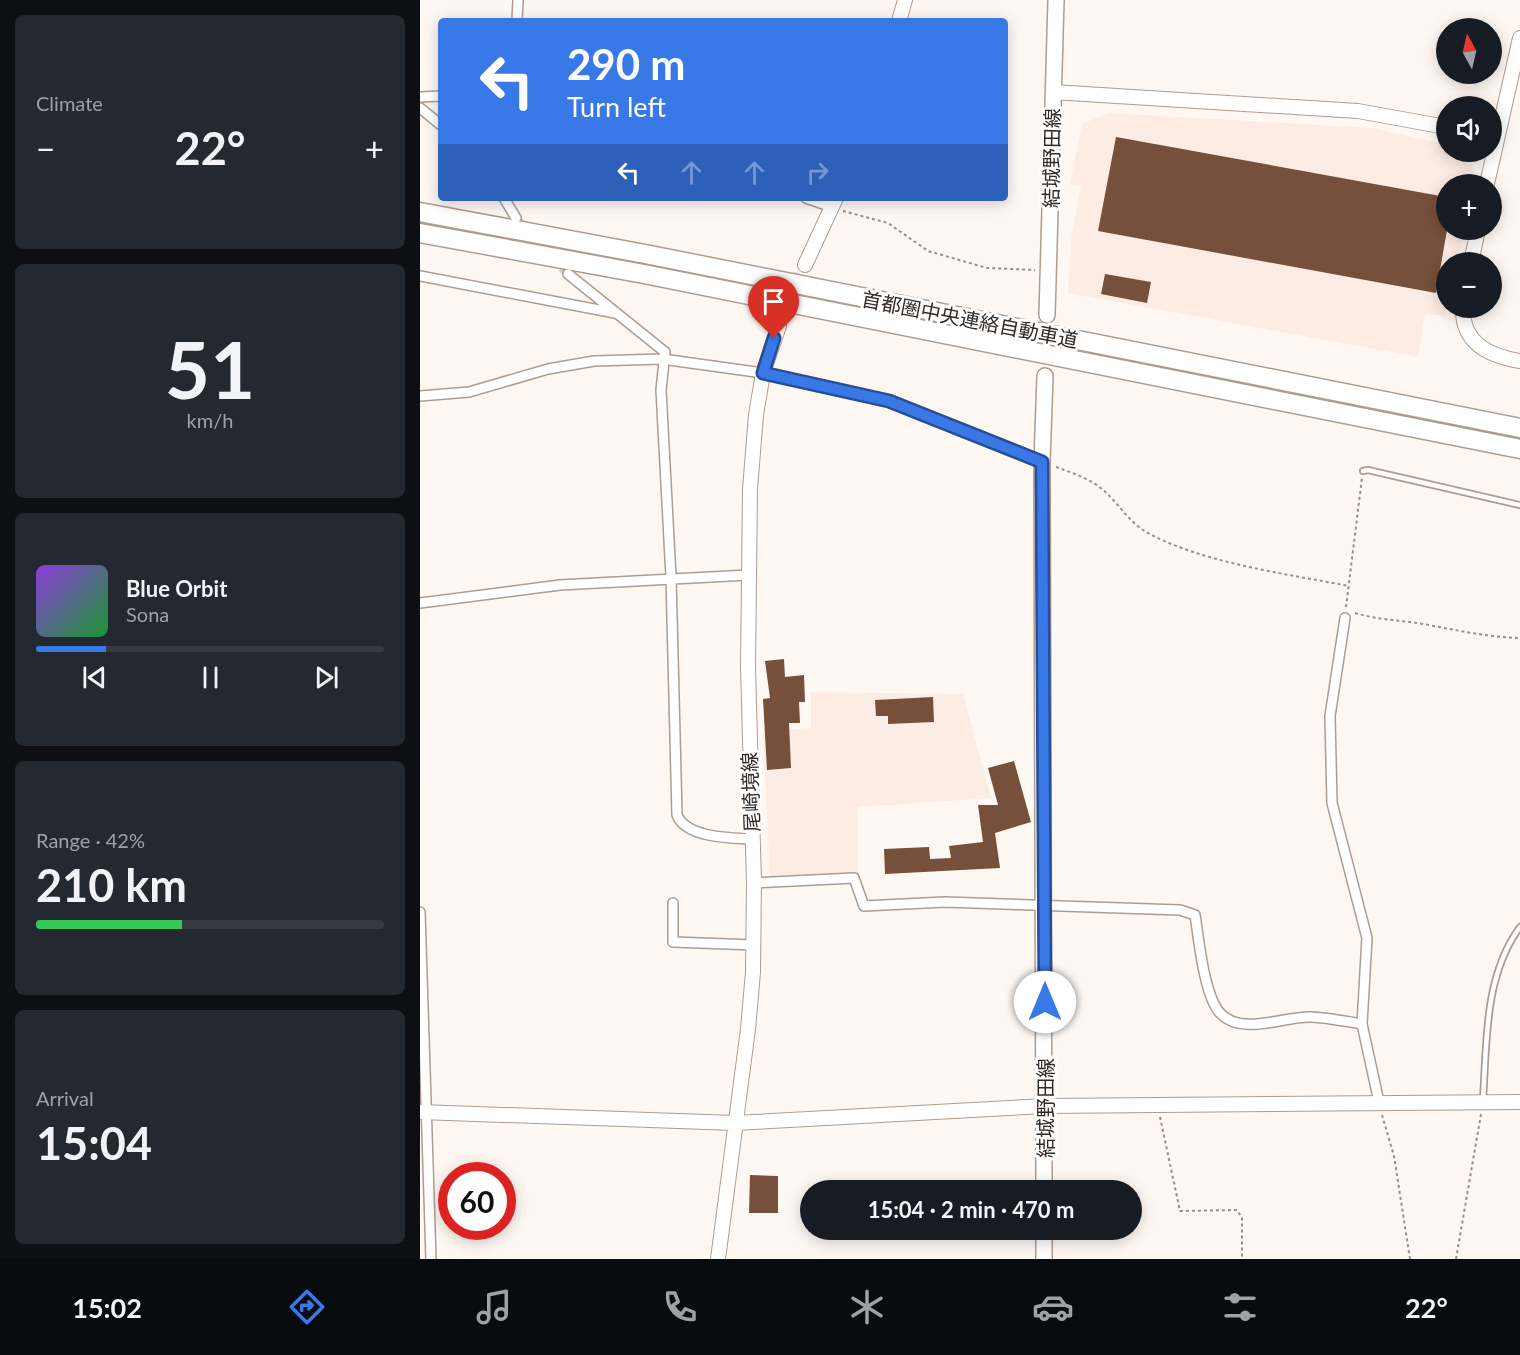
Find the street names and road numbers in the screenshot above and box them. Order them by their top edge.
street label: 結城野田線 [1038,108,1064,208]
street label: 首都圏中央連絡自動車道 [860,286,1080,352]
street label: 尾崎境線 [737,752,763,832]
street label: 結城野田線 [1033,1058,1057,1158]

